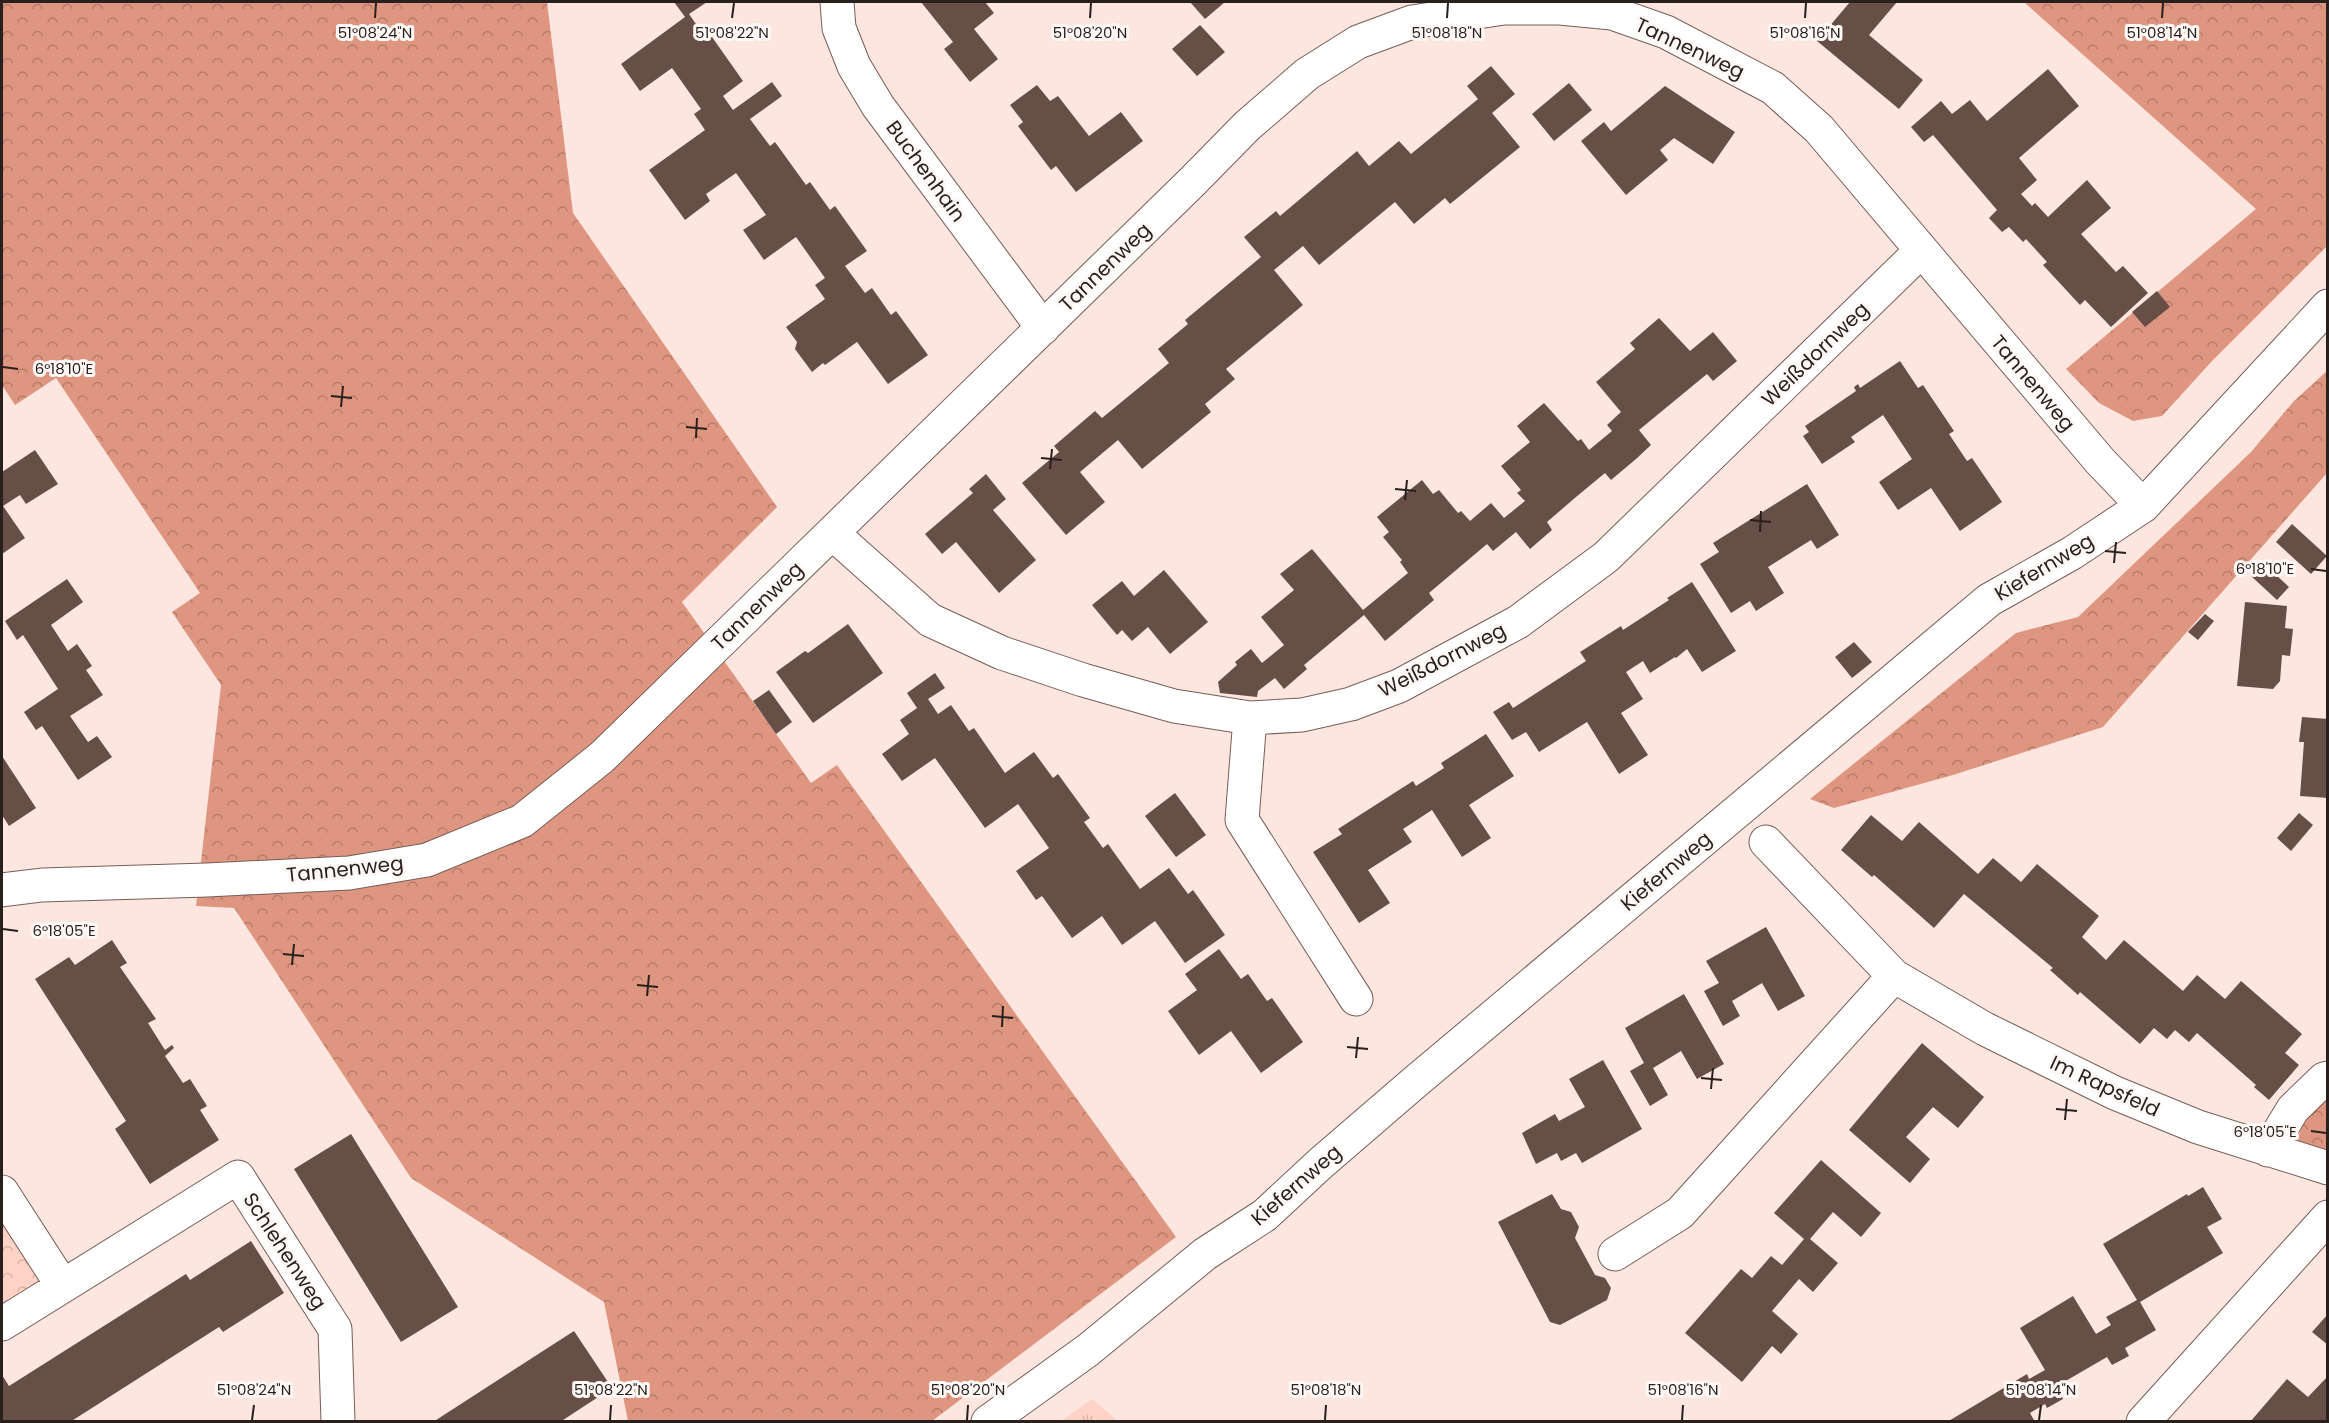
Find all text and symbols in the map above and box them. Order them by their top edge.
street label: Tannenweg [1631,10,1749,86]
text: 51°08'24"N [338,22,412,43]
text: 51°08'22"N [695,22,769,43]
text: 51°08'20"N [1053,22,1127,43]
text: 51°08'18"N [1412,22,1482,43]
text: 51°08'16"N [1770,22,1840,43]
text: 51°08'14"N [2127,22,2197,43]
street label: Buchenhain [880,115,972,227]
street label: Tannenweg [1053,216,1157,318]
street label: Weißdornweg [1755,296,1875,412]
street label: Tannenweg [1985,329,2081,437]
text: 6°18'10"E [35,358,93,379]
street label: Kiefernweg [1989,526,2099,608]
street label: Tannenweg [705,555,809,657]
text: 6°18'10"E [2236,558,2294,579]
street label: Weißdornweg [1374,616,1510,704]
street label: Kiefernweg [1615,825,1717,917]
street label: Tannenweg [285,849,405,889]
text: 6°18'05"E [32,920,96,941]
street label: Im Rapsfeld [2046,1048,2164,1124]
text: 6°18'05"E [2233,1121,2297,1142]
street label: Kiefernweg [1245,1138,1347,1232]
street label: Schlehenweg [237,1187,333,1315]
text: 51°08'24"N [217,1379,291,1400]
text: 51°08'22"N [574,1379,648,1400]
text: 51°08'20"N [931,1379,1005,1400]
text: 51°08'18"N [1291,1379,1361,1400]
text: 51°08'16"N [1648,1379,1718,1400]
text: 51°08'14"N [2006,1379,2076,1400]

